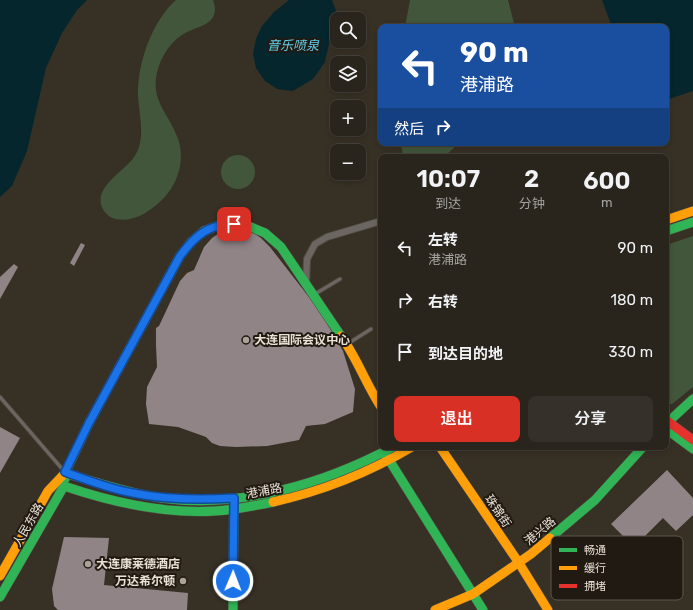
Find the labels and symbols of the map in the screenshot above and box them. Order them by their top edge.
water label: 音乐喷泉 [267,38,320,53]
pin [217,207,251,241]
place label: 大连国际会议中心 [254,333,350,347]
marker: 大连国际会议中心 [241,335,251,345]
street label: 港浦路 [245,481,283,501]
street label: 珠锦街 [482,492,514,530]
street label: 人民东路 [10,501,46,549]
street label: 港兴路 [522,514,558,548]
legend [551,536,683,600]
text: 畅通 [584,544,606,557]
place label: 大连康莱德酒店 [96,557,180,571]
marker: 大连康莱德酒店 [83,559,93,569]
position arrow [212,560,254,602]
text: 缓行 [584,562,606,575]
place label: 万达希尔顿 [115,574,175,588]
marker: 万达希尔顿 [178,576,188,586]
text: 拥堵 [584,580,606,593]

